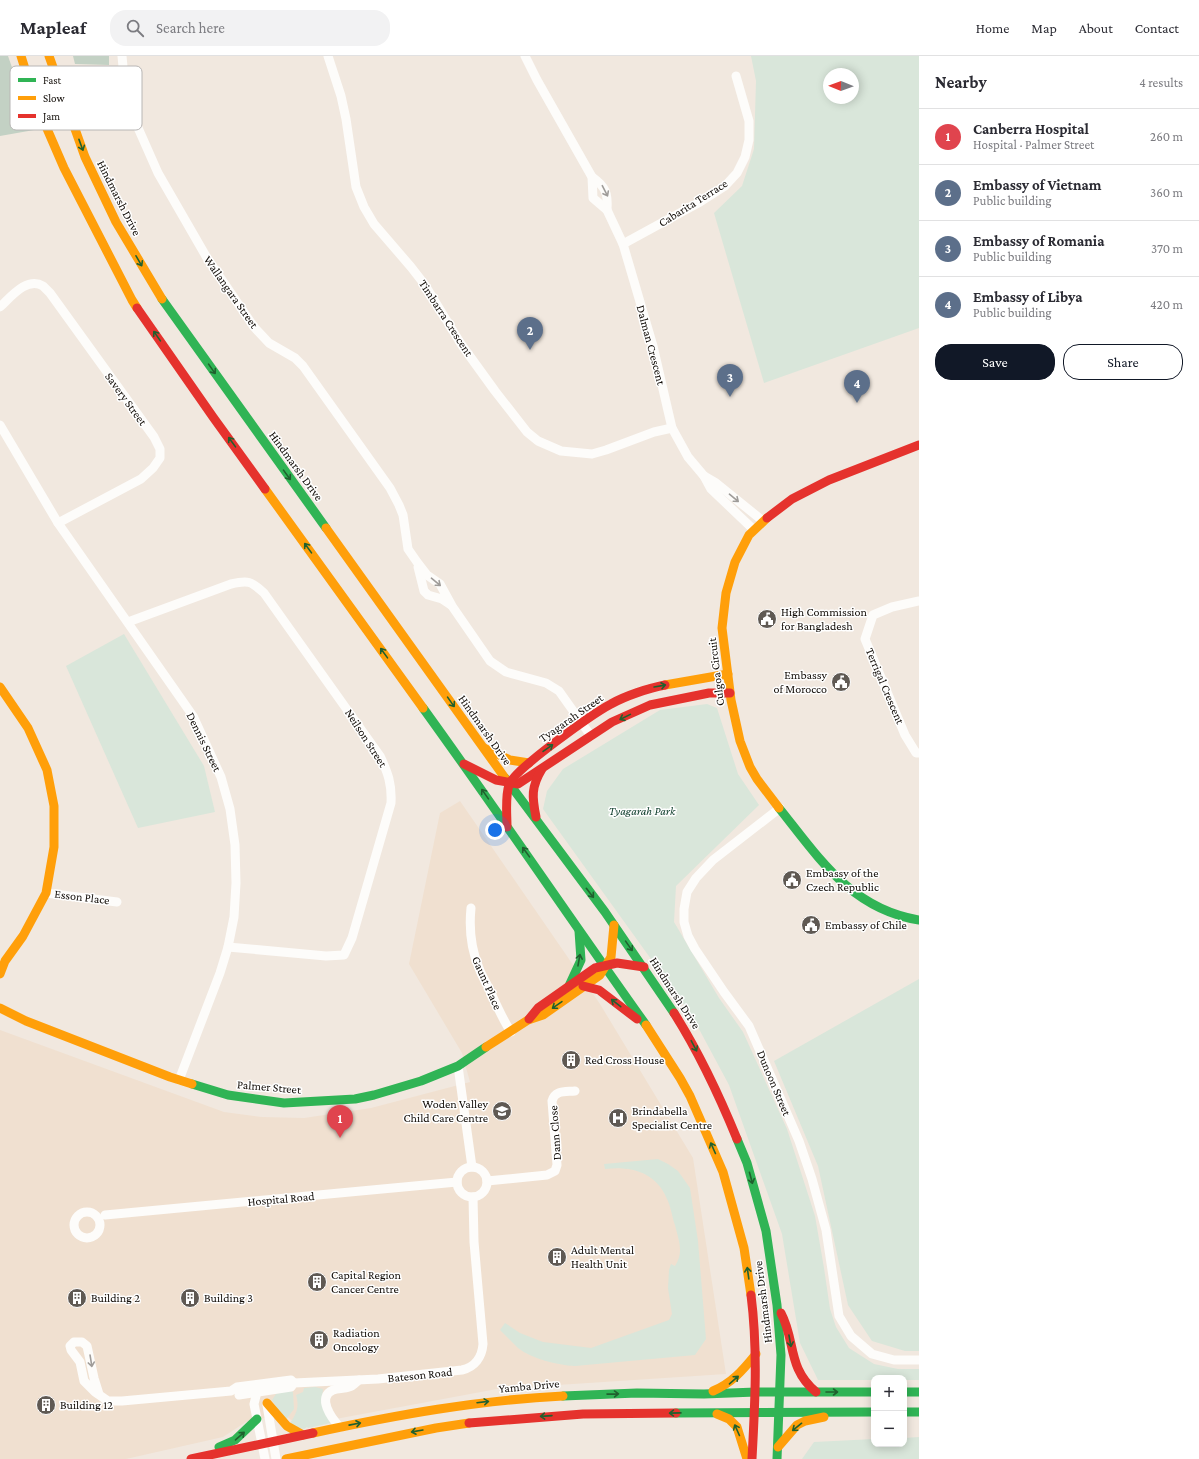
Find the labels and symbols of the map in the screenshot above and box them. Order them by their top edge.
legend [10,66,142,130]
north arrow [823,68,859,104]
text: Fast [43,74,62,86]
text: Slow [43,92,65,104]
text: Jam [42,110,60,123]
one-way arrow [78,139,85,152]
street label: Hindmarsh Drive [94,158,144,238]
street label: Cabarita Terrace [656,176,730,230]
one-way arrow [601,185,609,197]
street label: Wallangara Street [201,253,262,332]
one-way arrow [135,255,143,266]
street label: Timbarra Crescent [416,277,477,360]
street label: Dalman Crescent [634,303,669,388]
pin: 2 [517,317,543,350]
one-way arrow [153,331,161,342]
one-way arrow [208,363,216,374]
pin: 3 [717,364,743,397]
street label: Savery Street [102,370,150,429]
pin: 4 [844,370,870,403]
street label: Hindmarsh Drive [266,428,326,504]
one-way arrow [228,437,236,448]
one-way arrow [283,469,291,480]
one-way arrow [729,493,739,502]
one-way arrow [304,543,312,554]
one-way arrow [431,578,442,587]
place label: High Commission for Bangladesh [781,605,867,633]
public building icon: High Commission for Bangladesh [756,608,778,630]
street label: Culgoa Circuit [705,636,727,707]
street label: Terrigal Crescent [863,646,908,727]
one-way arrow [380,648,388,659]
place label: Embassy of Morocco [774,668,827,696]
public building icon: Embassy of Morocco [830,671,852,693]
one-way arrow [653,682,666,690]
street label: Tyagarah Street [536,690,607,745]
street label: Hindmarsh Drive [456,692,514,768]
one-way arrow [447,696,455,707]
street label: Neilson Street [342,706,391,771]
street label: Dennis Street [184,710,225,775]
one-way arrow [619,713,631,721]
one-way arrow [542,744,553,752]
one-way arrow [481,789,489,800]
park label: Tyagarah Park [609,804,676,818]
your location [485,820,505,840]
one-way arrow [522,847,530,858]
place label: Embassy of the Czech Republic [806,866,879,894]
public building icon: Embassy of the Czech Republic [781,869,803,891]
street label: Esson Place [54,887,110,907]
one-way arrow [586,888,595,899]
public building icon: Embassy of Chile [800,914,822,936]
place label: Embassy of Chile [825,918,907,932]
one-way arrow [625,941,633,952]
one-way arrow [576,953,584,966]
street label: Gaunt Place [469,954,505,1012]
street label: Hindmarsh Drive [647,955,703,1031]
one-way arrow [611,999,622,1007]
one-way arrow [551,1001,562,1009]
one-way arrow [691,1040,698,1052]
street label: Dunoon Street [754,1048,794,1119]
building icon: Red Cross House [560,1049,582,1071]
place label: Red Cross House [585,1053,664,1067]
street label: Palmer Street [236,1077,303,1097]
place label: Woden Valley Child Care Centre [404,1097,488,1125]
school or university icon: Woden Valley Child Care Centre [491,1100,513,1122]
place label: Brindabella Specialist Centre [632,1104,712,1132]
pin: 1 [327,1105,353,1138]
street label: Dann Close [546,1105,564,1161]
hospital icon: Brindabella Specialist Centre [607,1107,629,1129]
one-way arrow [709,1143,716,1155]
one-way arrow [748,1171,755,1184]
street label: Hospital Road [247,1189,316,1209]
place label: Adult Mental Health Unit [571,1243,634,1271]
building icon: Adult Mental Health Unit [546,1246,568,1268]
street label: Hindmarsh Drive [751,1260,775,1344]
one-way arrow [744,1267,752,1280]
place label: Capital Region Cancer Centre [331,1268,402,1296]
building icon: Capital Region Cancer Centre [306,1271,328,1293]
building icon: Building 2 [66,1287,88,1309]
building icon: Building 3 [179,1287,201,1309]
place label: Building 2 [91,1291,140,1305]
place label: Building 3 [204,1291,253,1305]
place label: Radiation Oncology [333,1326,380,1354]
building icon: Radiation Oncology [308,1329,330,1351]
one-way arrow [786,1334,794,1347]
one-way arrow [87,1354,95,1367]
street label: Bateson Road [387,1365,454,1385]
one-way arrow [729,1375,739,1384]
street label: Yamba Drive [498,1376,560,1396]
one-way arrow [825,1388,838,1396]
one-way arrow [606,1390,619,1398]
building icon: Building 12 [35,1394,57,1416]
place label: Building 12 [60,1398,113,1412]
one-way arrow [476,1398,489,1406]
one-way arrow [669,1409,682,1417]
one-way arrow [540,1413,553,1420]
one-way arrow [348,1420,361,1428]
one-way arrow [792,1422,803,1431]
one-way arrow [733,1425,741,1437]
one-way arrow [411,1428,424,1436]
one-way arrow [234,1431,245,1440]

